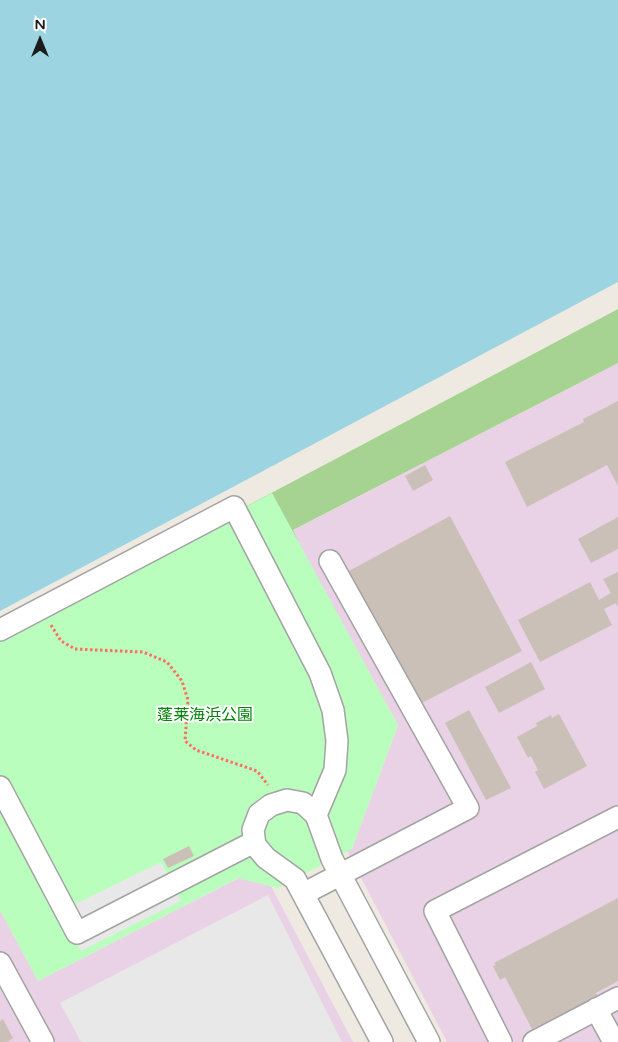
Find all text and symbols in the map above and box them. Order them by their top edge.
north arrow [15,15,65,65]
text: N [34,16,46,33]
park label: 蓬莱海浜公園 [157,706,253,726]

